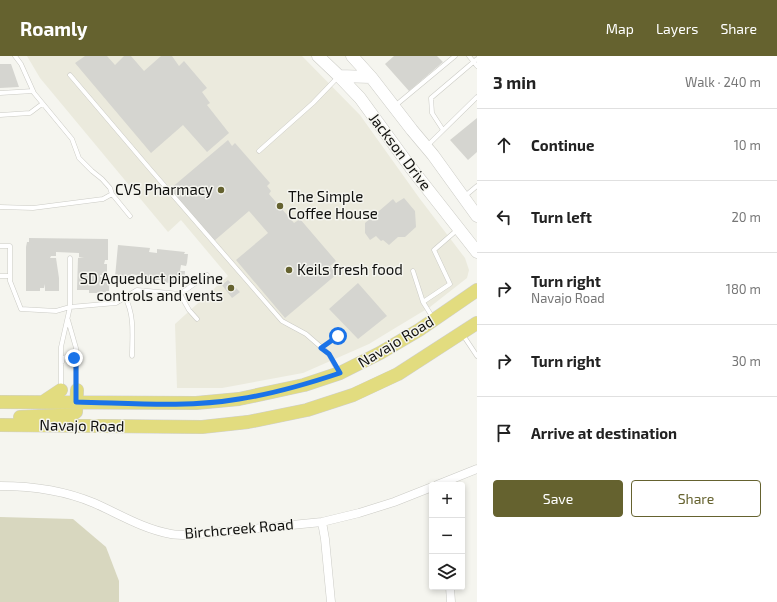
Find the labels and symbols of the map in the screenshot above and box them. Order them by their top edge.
street label: Jackson Drive [366,109,436,194]
place label: CVS Pharmacy [115,180,213,198]
marker: CVS Pharmacy [216,185,226,195]
place label: The Simple Coffee House [288,187,378,222]
marker: The Simple Coffee House [275,201,285,211]
place label: Keils fresh food [297,260,403,278]
marker: Keils fresh food [284,265,294,275]
place label: SD Aqueduct pipeline controls and vents [79,269,223,304]
marker: SD Aqueduct pipeline controls and vents [226,283,236,293]
street label: Navajo Road [354,312,437,372]
route start [329,327,347,345]
route end [65,349,83,367]
street label: Navajo Road [39,415,125,436]
street label: Birchcreek Road [184,514,294,542]

